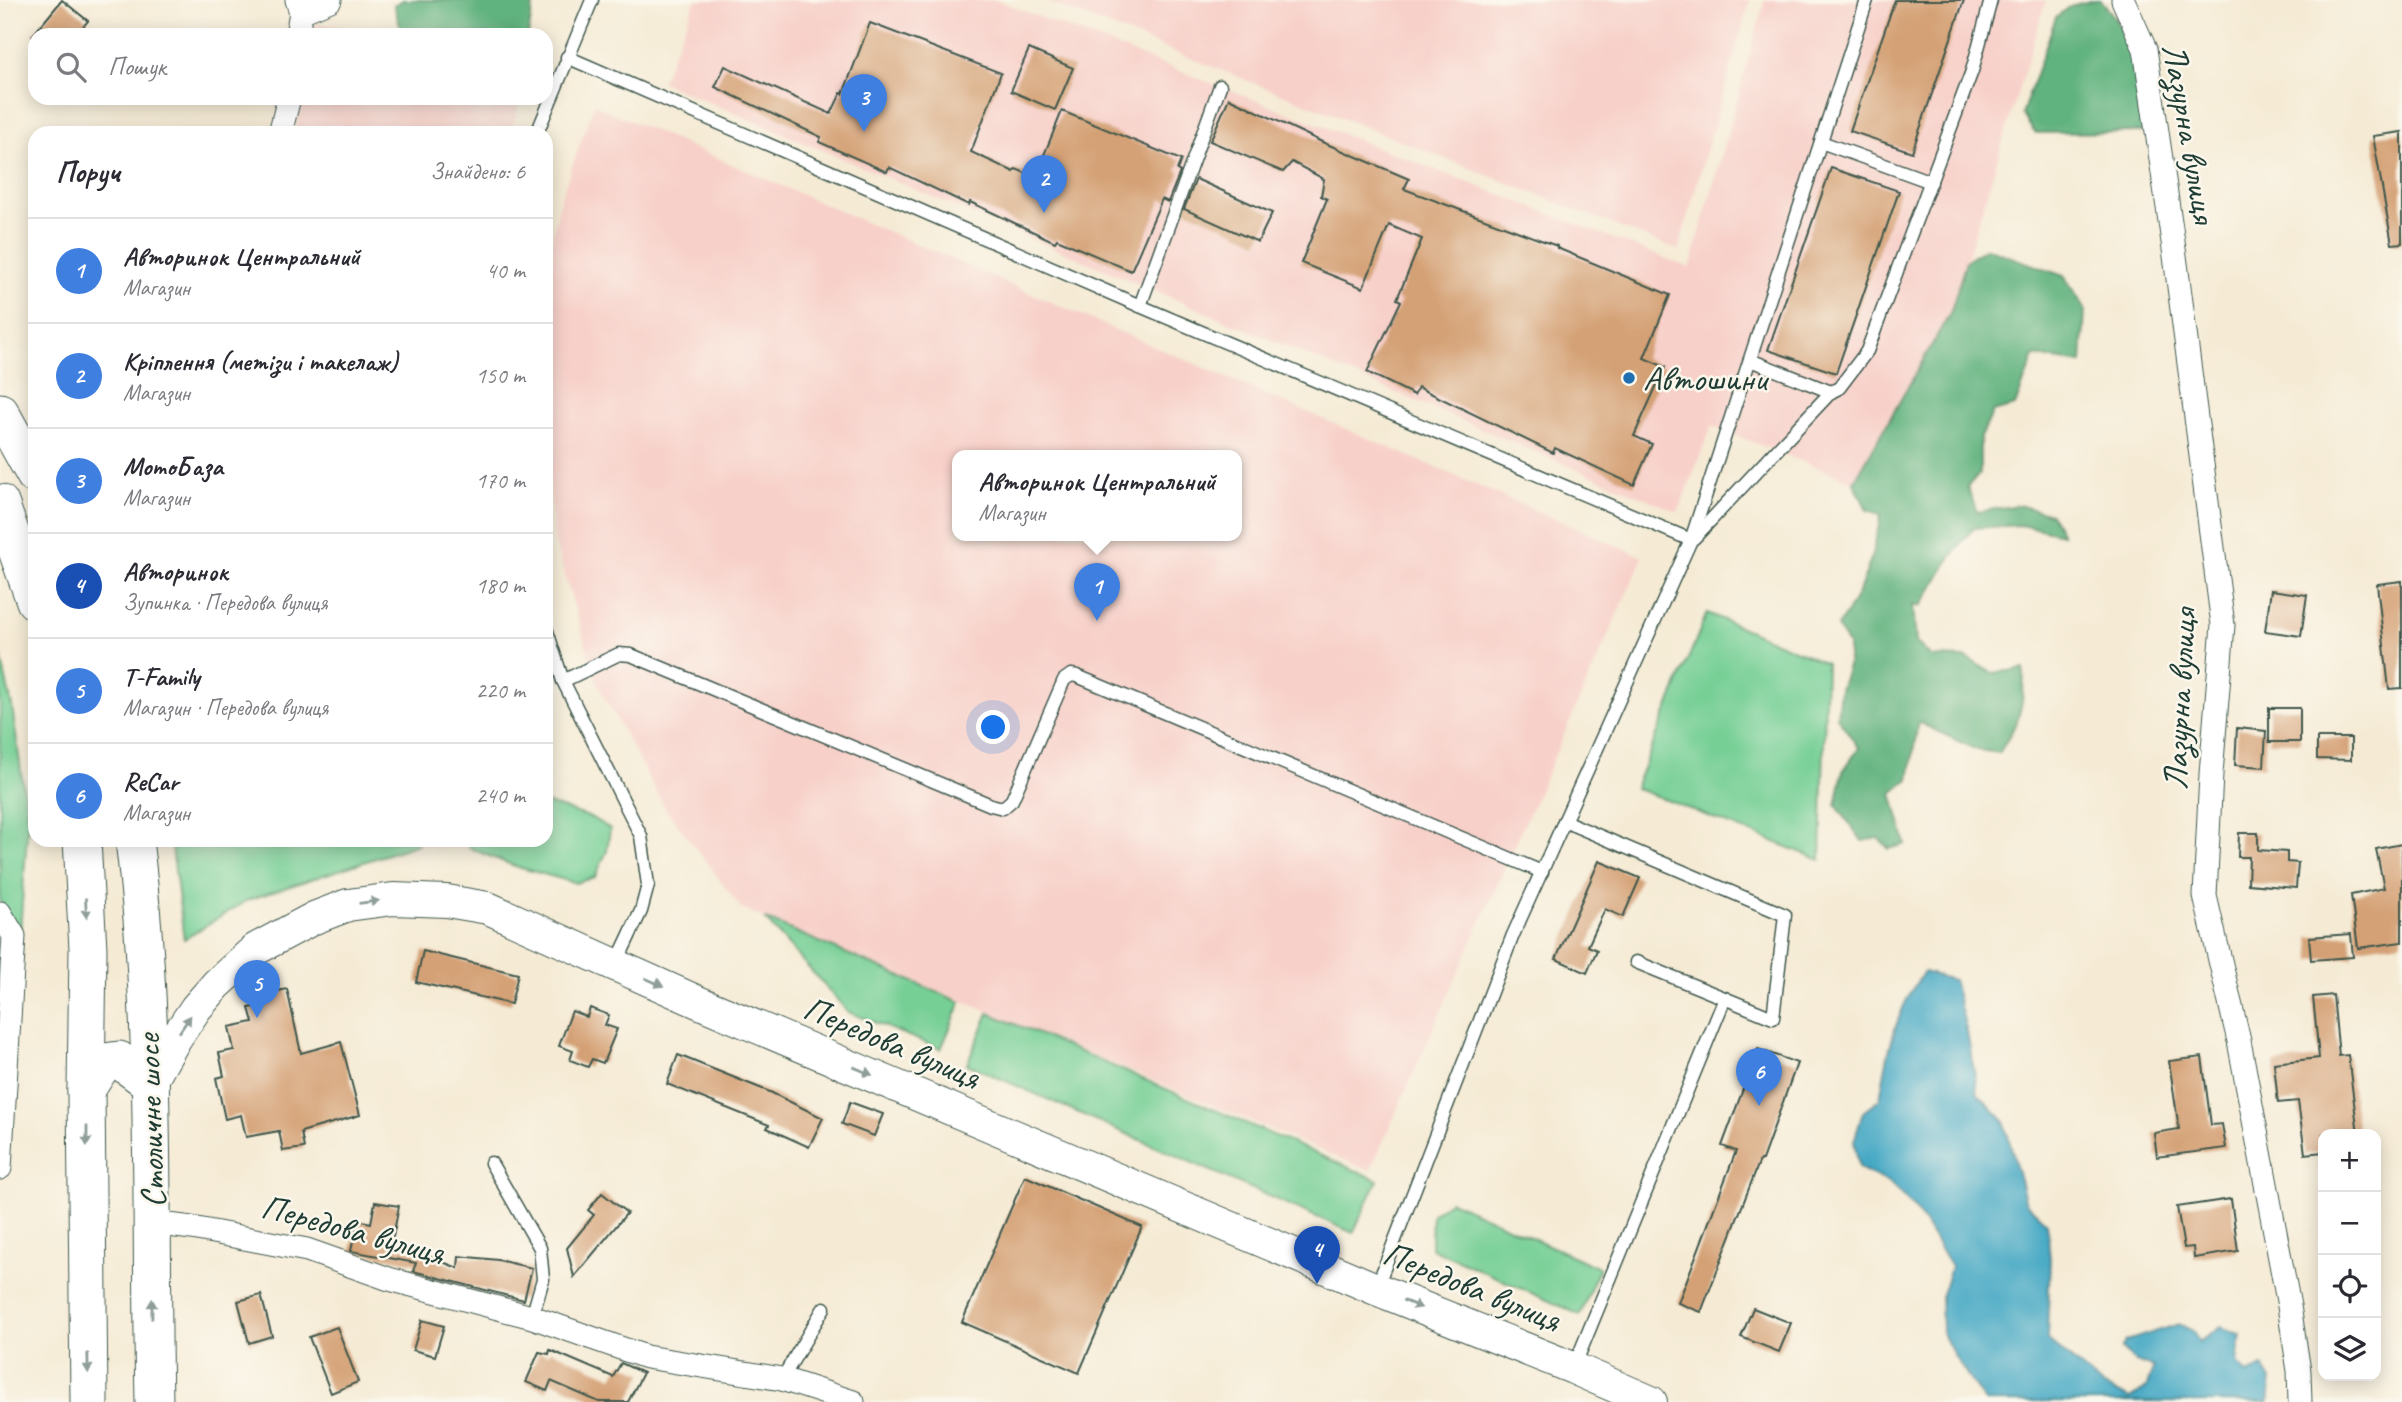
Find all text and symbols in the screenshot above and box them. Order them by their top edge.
search box [28,28,553,105]
street label: Лазурна вулиця [2152,40,2228,229]
icon: search [52,48,90,86]
text: Пошук [108,50,166,83]
pin: 3 [841,74,887,132]
text: Поруч [56,153,120,191]
pin: 2 [1021,155,1067,213]
text: Знайдено: 6 [430,157,525,186]
text: Авторинок Центральний [123,240,360,273]
text: 1 [74,256,84,285]
text: 40 m [486,256,525,285]
text: Магазин [123,273,190,302]
text: Кріплення (метізи і такелаж) [123,345,398,378]
place label: Автошини [1643,356,1770,401]
text: 2 [74,361,84,390]
text: 150 m [476,361,525,390]
marker: Автошини [1621,370,1637,386]
text: Магазин [123,378,190,407]
text: МотоБаза [123,450,223,483]
popup [952,450,1242,541]
text: Авторинок Центральний [978,465,1216,498]
text: 3 [74,466,84,495]
text: 170 m [476,466,525,495]
text: Магазин [123,483,190,512]
text: Магазин [978,498,1046,527]
text: Авторинок [123,555,228,588]
pin: 1 [1074,563,1120,621]
text: 4 [74,571,84,600]
text: 180 m [476,571,525,600]
text: Зупинка · Передова вулиця [123,588,328,617]
street label: Лазурна вулиця [2152,604,2207,791]
text: T-Family [123,660,200,693]
text: 5 [74,676,84,705]
text: 220 m [476,676,525,705]
text: Магазин · Передова вулиця [123,693,328,722]
your location [976,710,1010,744]
text: ReCar [123,765,178,798]
text: 6 [74,781,84,810]
text: 240 m [476,781,525,810]
text: Магазин [123,798,190,827]
one-way arrow [80,897,91,919]
one-way arrow [358,897,380,908]
pin: 5 [234,960,280,1018]
one-way arrow [643,977,664,988]
street label: Передова вулиця [797,985,988,1100]
one-way arrow [178,1015,191,1034]
street label: Столичне шосе [125,1031,176,1209]
pin: 6 [1736,1048,1782,1106]
one-way arrow [852,1066,873,1077]
one-way arrow [81,1125,92,1147]
map controls [2318,1129,2381,1381]
button: + [2318,1129,2381,1192]
street label: Передова вулиця [257,1184,450,1276]
button: − [2318,1192,2381,1255]
pin: 4 [1294,1226,1340,1284]
street label: Передова вулиця [1377,1231,1568,1343]
button: locate [2318,1255,2381,1318]
one-way arrow [146,1298,158,1320]
one-way arrow [1402,1298,1423,1309]
button: layers [2318,1318,2381,1381]
one-way arrow [83,1352,94,1374]

